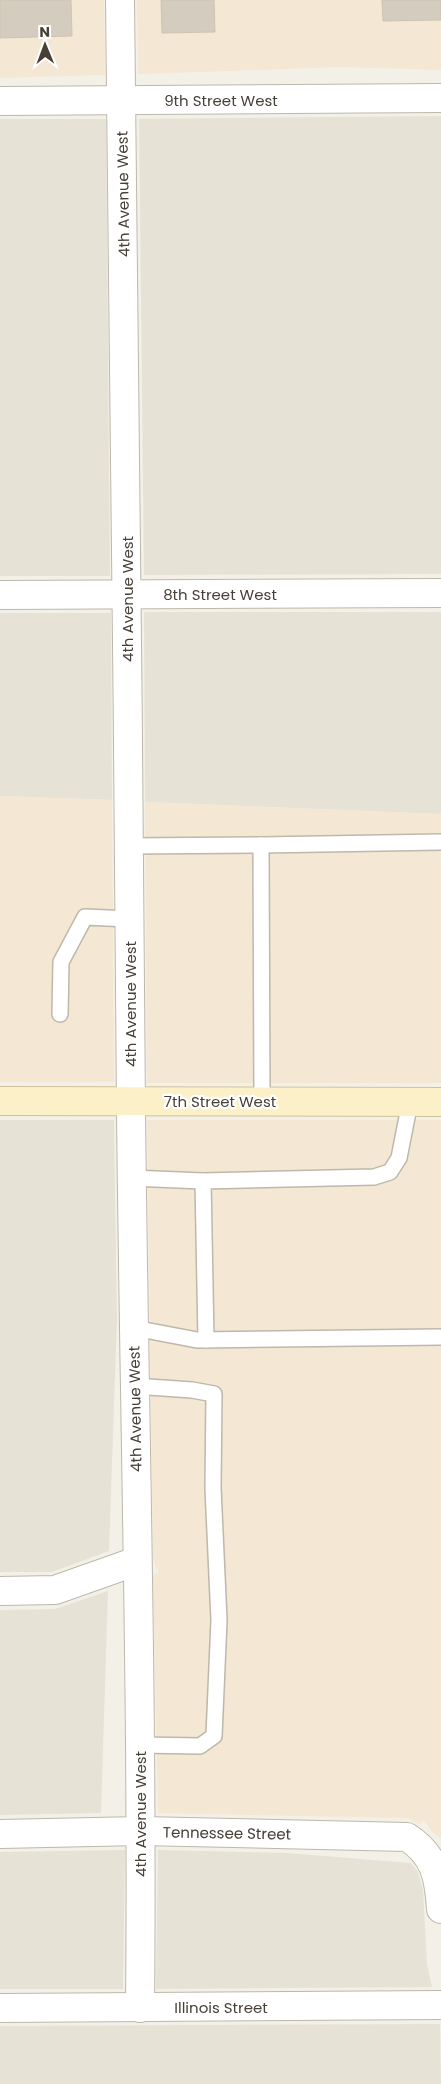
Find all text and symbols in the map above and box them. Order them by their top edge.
north arrow [20,20,70,70]
text: N [39,22,50,42]
street label: 9th Street West [164,90,278,111]
street label: 4th Avenue West [111,131,135,257]
street label: 4th Avenue West [117,536,138,662]
street label: 8th Street West [163,584,277,605]
street label: 4th Avenue West [120,941,141,1067]
street label: 7th Street West [164,1091,276,1112]
street label: 4th Avenue West [123,1346,147,1472]
street label: 4th Avenue West [130,1751,151,1877]
street label: Tennessee Street [163,1821,291,1845]
street label: Illinois Street [174,1997,268,2018]

